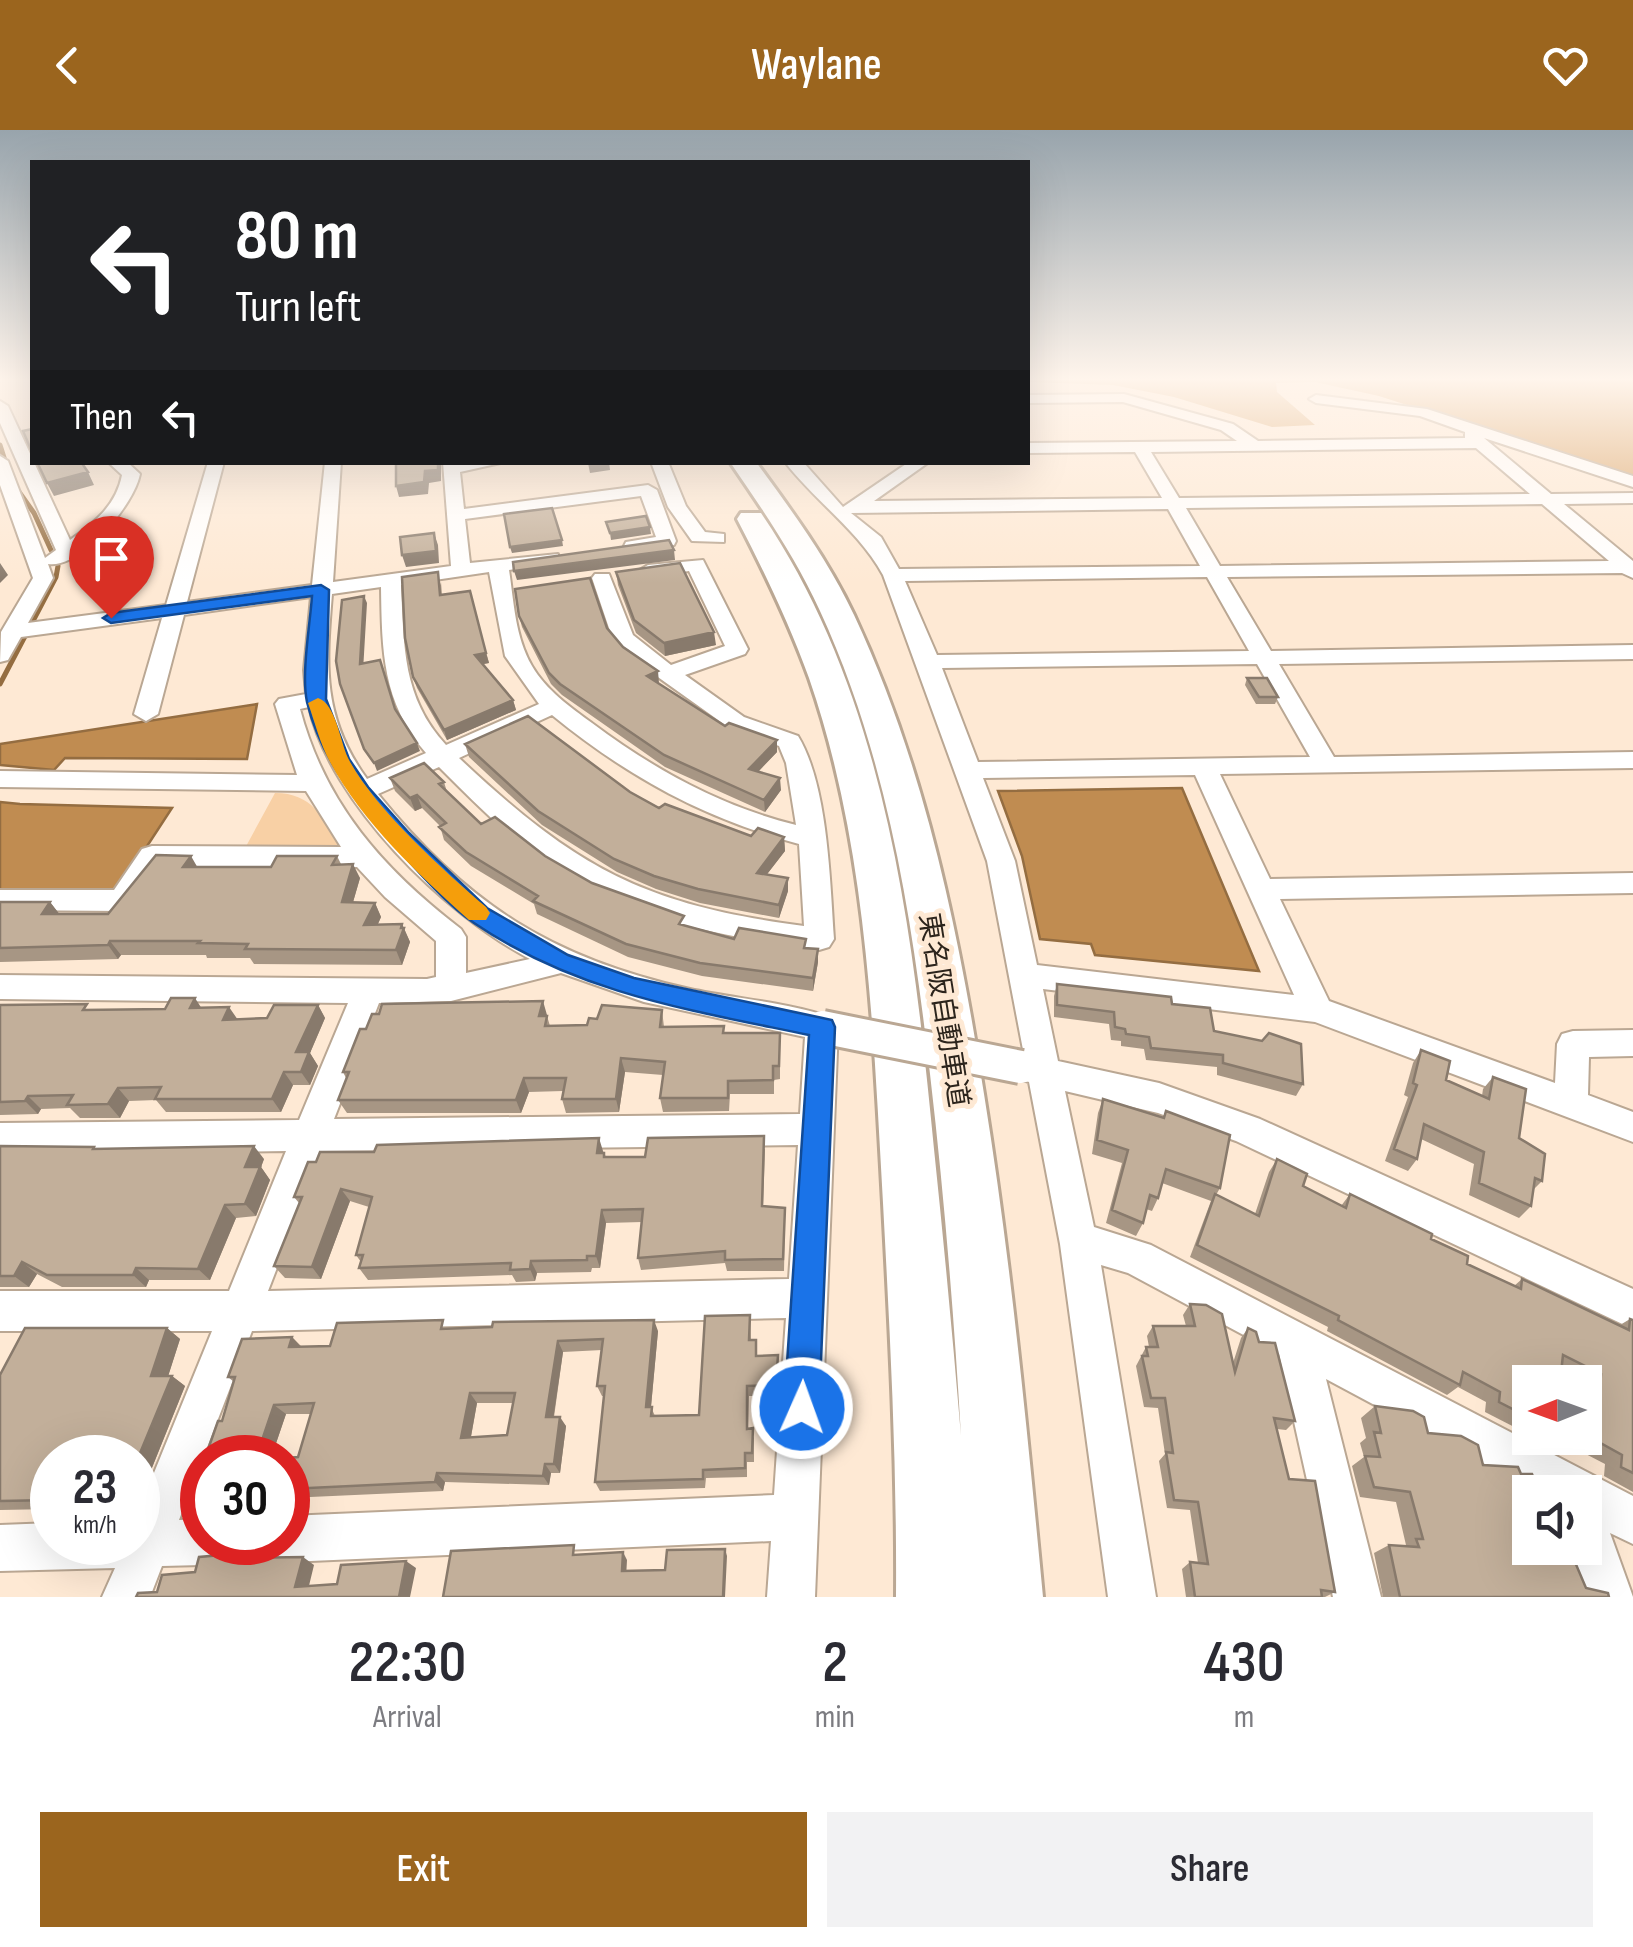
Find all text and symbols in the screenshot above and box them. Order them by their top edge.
icon: back [40,38,95,93]
text: Waylane [751,38,882,93]
icon: heart [1538,38,1593,93]
text: 80 m [235,195,359,279]
icon: left [70,200,200,330]
text: Turn left [235,280,361,335]
icon: left [153,390,208,445]
text: Then [70,395,133,440]
pin [69,516,154,619]
icon: arrive [84,531,139,586]
street label: 東名阪自動車道 [912,911,975,1110]
position arrow [750,1356,854,1460]
north arrow [1512,1365,1602,1455]
map controls [1512,1365,1602,1565]
speed limit sign: 30 [180,1435,310,1565]
text: 23 [73,1458,117,1518]
button: sound [1512,1475,1602,1565]
text: km/h [73,1510,117,1541]
text: 22:30 [349,1627,466,1699]
text: 2 [822,1627,848,1699]
text: 430 [1204,1627,1284,1699]
text: Arrival [373,1698,442,1737]
text: min [815,1698,855,1737]
text: m [1234,1698,1254,1737]
button: Exit [40,1812,807,1927]
button: Share [827,1812,1593,1927]

